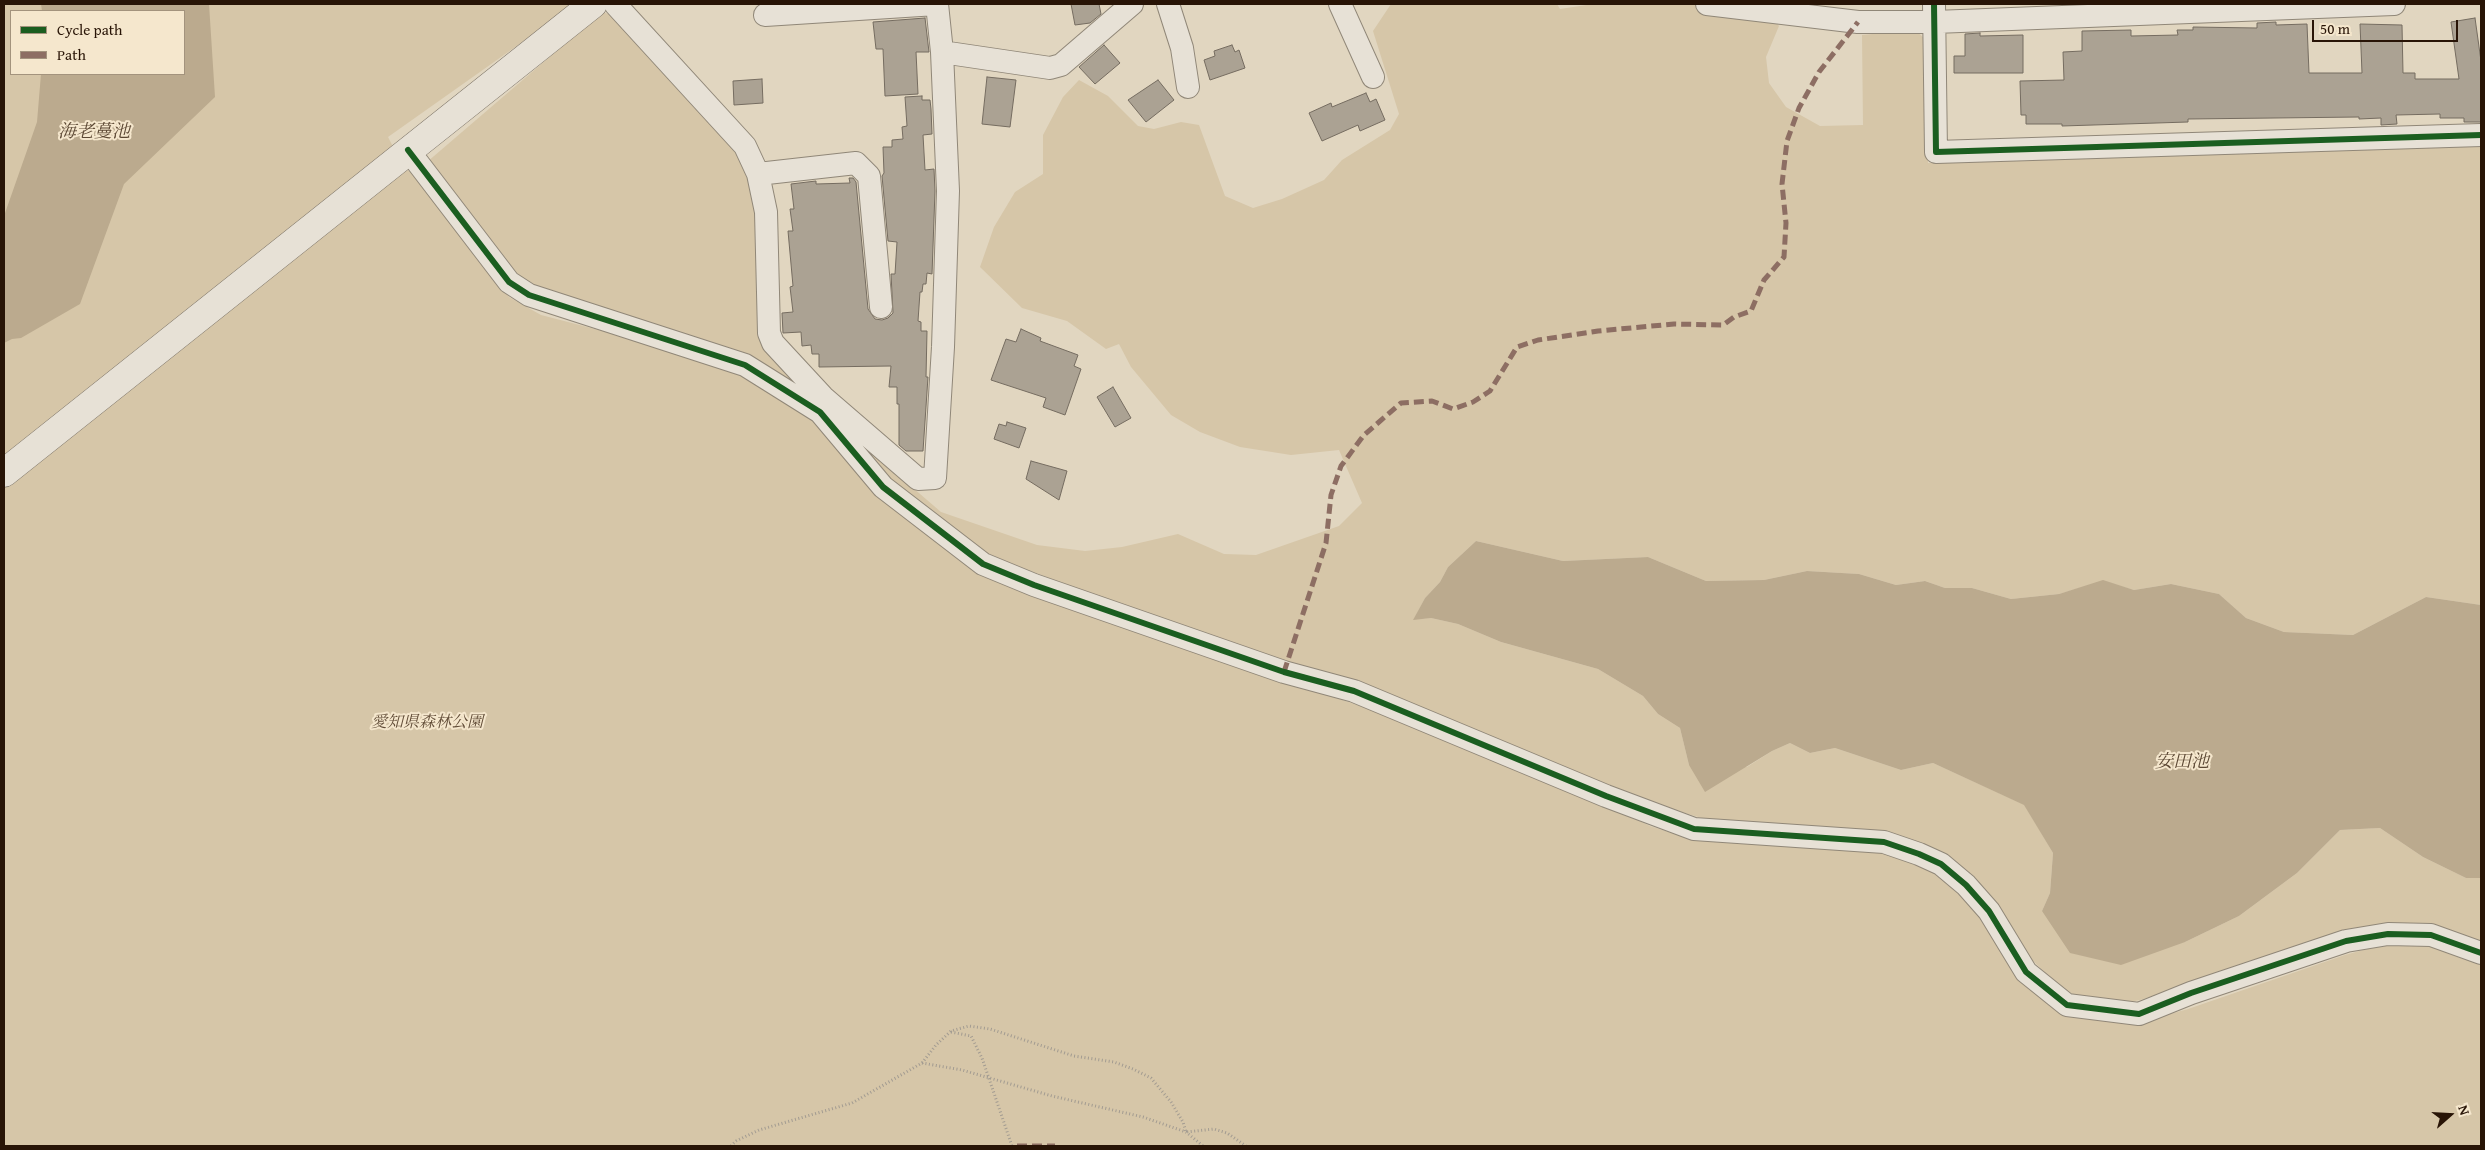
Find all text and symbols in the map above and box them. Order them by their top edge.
legend [10,10,185,75]
scale bar [2315,10,2461,42]
text: 50 m [2320,18,2350,39]
text: Cycle path [57,19,123,40]
text: Path [57,44,86,65]
water label: 海老蔓池 [58,121,130,143]
park label: 愛知県森林公園 [371,713,483,733]
water label: 安田池 [2155,751,2209,773]
north arrow [2425,1090,2475,1140]
text: N [2453,1102,2475,1118]

